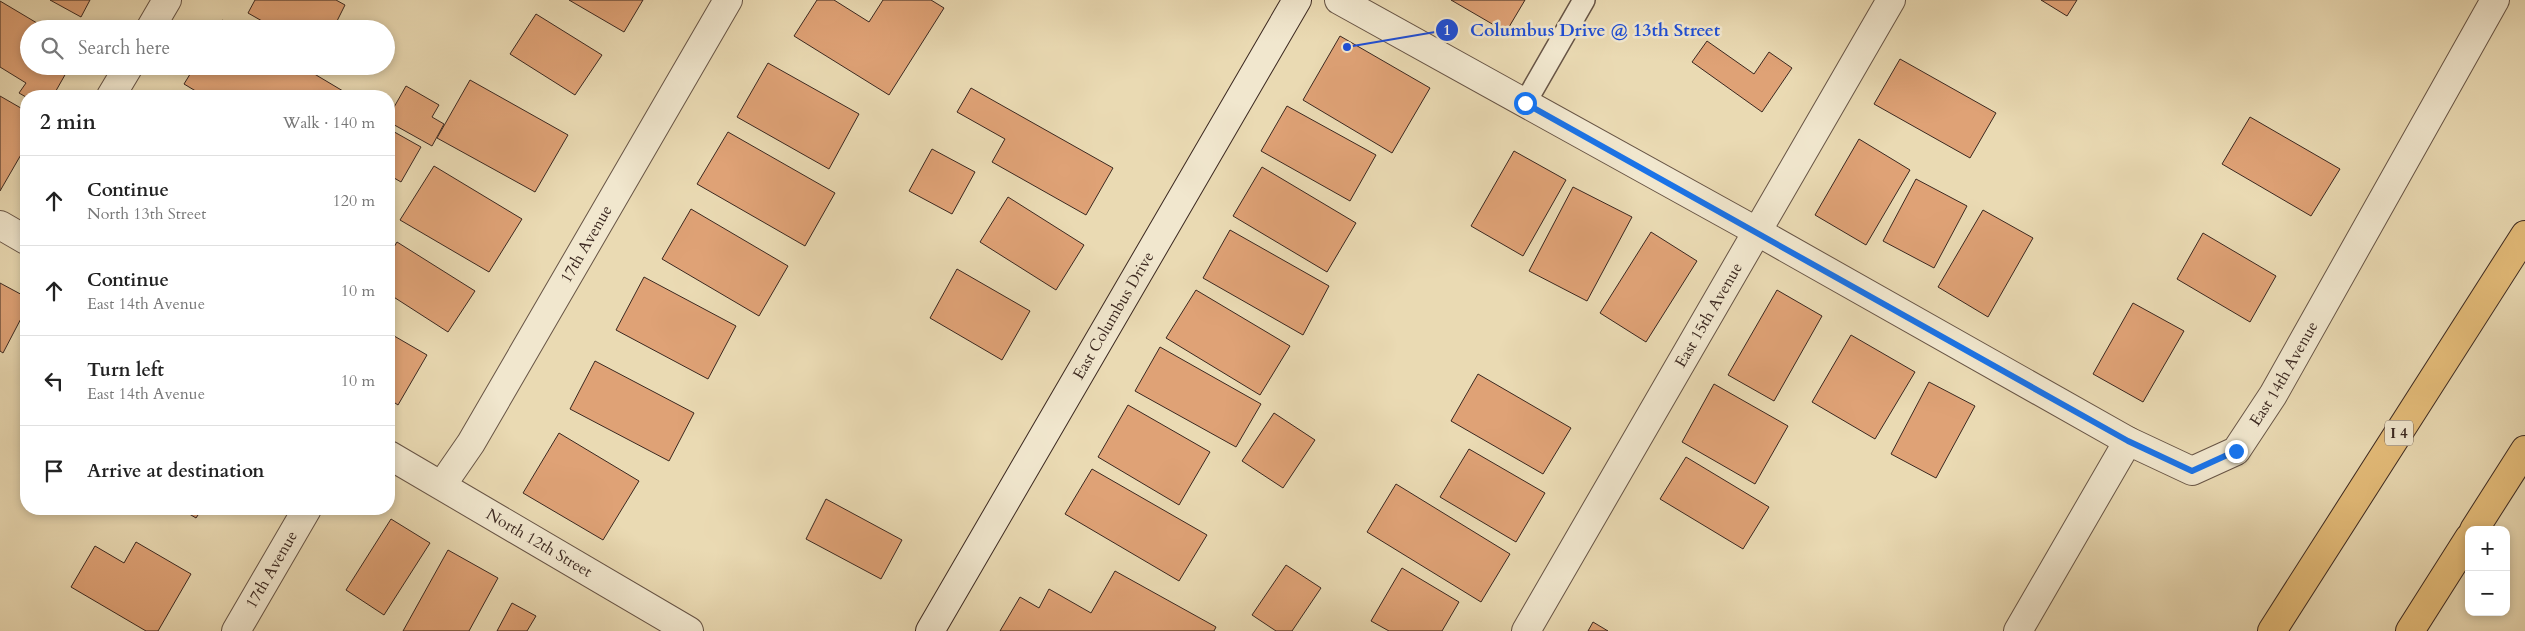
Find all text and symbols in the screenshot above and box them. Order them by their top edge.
callout: Columbus Drive @ 13th Street [1435,13,1730,46]
text: Columbus Drive @ 13th Street [1470,18,1721,43]
search box [20,20,395,75]
text: 1 [1443,20,1451,40]
icon: search [38,34,66,62]
text: Search here [78,35,170,61]
route start [1514,92,1537,115]
text: 2 min [40,108,96,137]
text: Walk · 140 m [283,112,375,134]
text: Continue [87,177,169,203]
icon: ahead [40,187,68,215]
text: 120 m [333,190,375,212]
street label: 17th Avenue [555,201,618,287]
text: North 13th Street [87,203,206,225]
street label: East Columbus Drive [1068,247,1159,383]
street label: East 15th Avenue [1670,258,1748,372]
text: Continue [87,267,169,293]
icon: ahead [40,277,68,305]
text: 10 m [341,280,375,302]
text: East 14th Avenue [87,293,205,315]
street label: East 14th Avenue [2245,317,2323,430]
text: Turn left [87,357,164,383]
icon: left [40,367,68,395]
text: 10 m [341,370,375,392]
text: East 14th Avenue [87,383,205,405]
road number: I 4 [2385,420,2413,446]
route end [2225,440,2248,463]
icon: arrive [40,457,68,485]
text: Arrive at destination [87,458,264,484]
street label: North 12th Street [482,503,596,583]
map controls [2465,526,2510,616]
button: + [2465,526,2510,571]
street label: 17th Avenue [240,527,303,613]
button: − [2465,571,2510,616]

